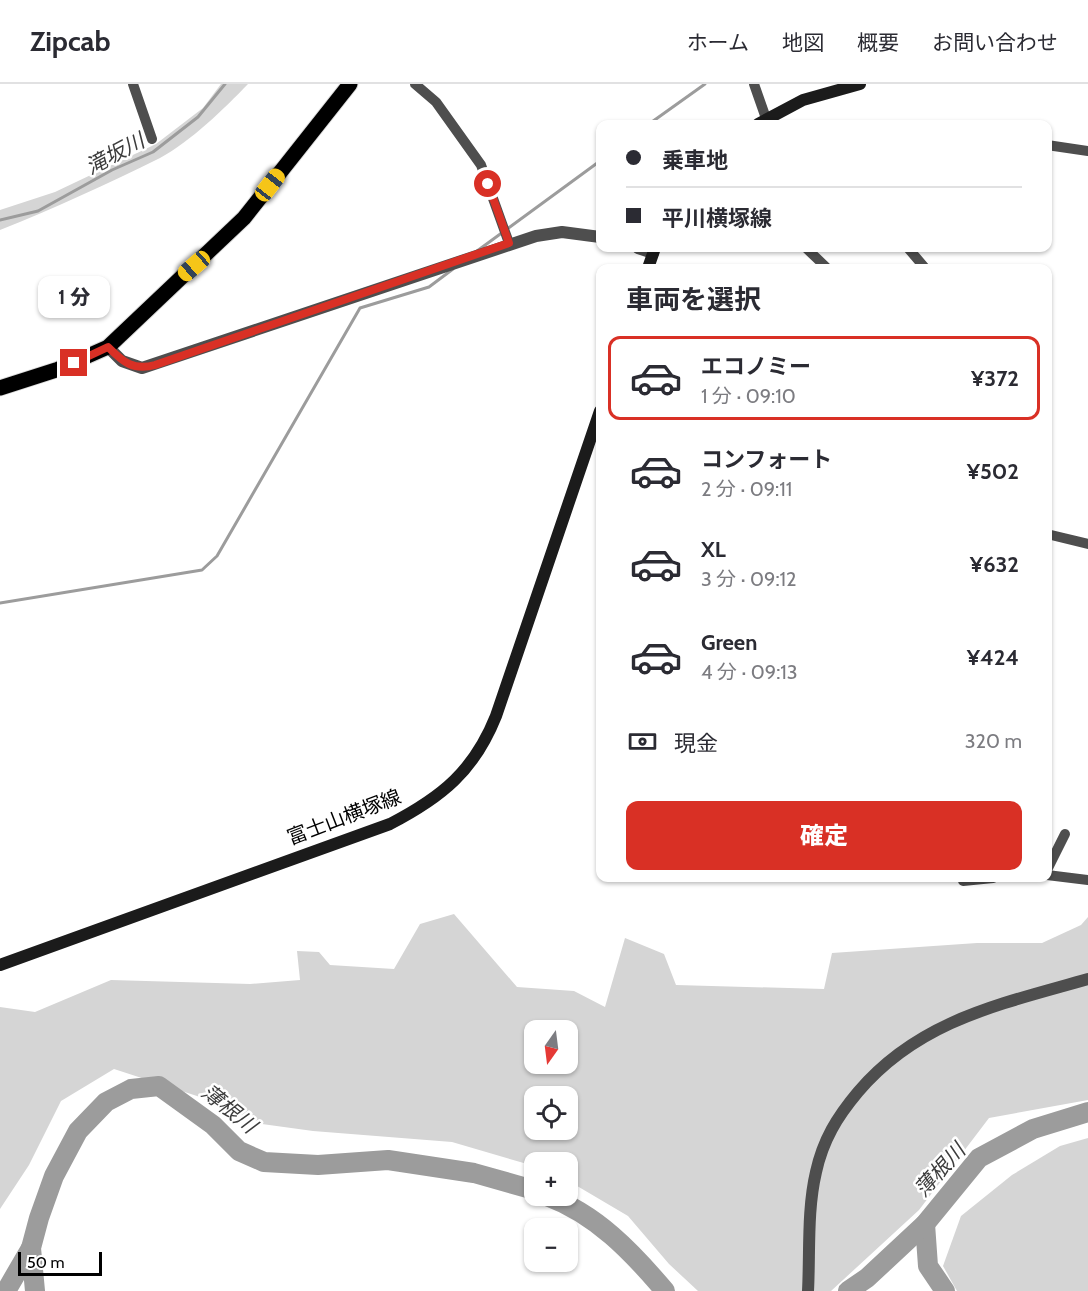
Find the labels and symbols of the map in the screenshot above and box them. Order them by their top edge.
water label: 滝坂川 [81,127,150,179]
car [252,165,288,205]
route start [474,170,501,197]
car [175,247,213,285]
callout: 1 分 [38,276,110,318]
route end [60,349,87,376]
street label: 富士山横塚線 [284,784,404,850]
north arrow [524,1020,578,1074]
water label: 薄根川 [197,1079,263,1139]
water label: 薄根川 [909,1136,971,1201]
scale bar [18,1249,102,1276]

